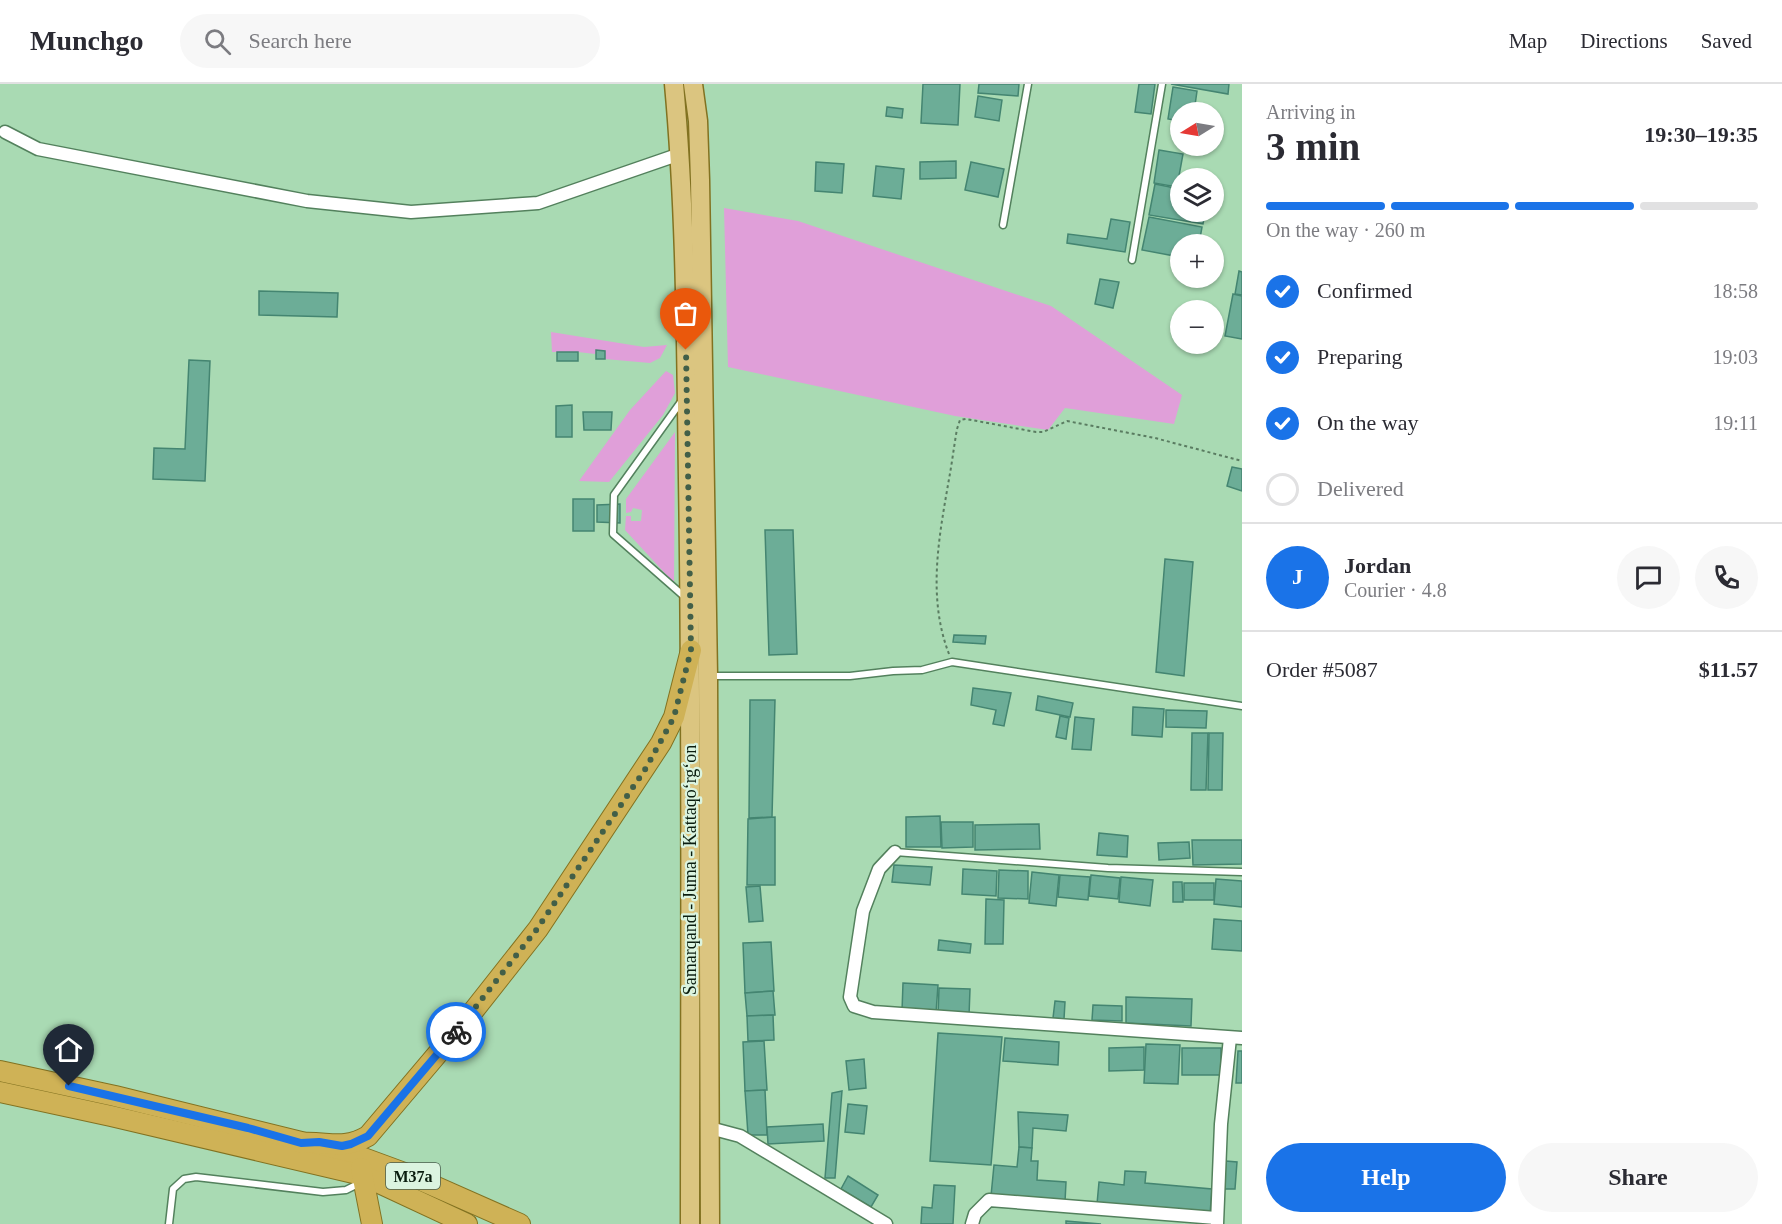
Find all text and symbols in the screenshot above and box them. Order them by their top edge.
search box [180,14,600,68]
text: Munchgo [30,25,144,56]
icon: search [201,25,234,58]
text: Search here [249,28,352,53]
text: Map [1509,29,1547,53]
text: Directions [1580,29,1668,53]
text: Saved [1701,29,1752,53]
text: Arriving in [1266,101,1355,123]
north arrow [1170,102,1224,156]
map controls [1170,102,1224,354]
text: 19:30–19:35 [1644,122,1758,147]
text: 3 min [1266,125,1360,168]
button: layers [1170,168,1224,222]
text: On the way · 260 m [1266,219,1425,241]
button: + [1170,234,1224,288]
icon: check [1266,275,1299,308]
text: Confirmed [1317,278,1412,303]
text: 18:58 [1712,280,1758,302]
pin [660,288,711,350]
icon: bag [669,297,702,330]
button: − [1170,300,1224,354]
icon: check [1266,341,1299,374]
text: Preparing [1317,344,1403,369]
text: 19:03 [1712,346,1758,368]
icon: check [1266,407,1299,440]
text: On the way [1317,410,1418,435]
text: 19:11 [1713,412,1758,434]
text: Delivered [1317,476,1404,501]
button: chat [1617,546,1680,609]
button: phone [1695,546,1758,609]
text: Jordan [1344,553,1411,578]
text: J [1292,564,1303,589]
text: Courier · 4.8 [1344,579,1447,601]
text: Order #5087 [1266,657,1378,682]
text: $11.57 [1699,657,1758,682]
street label: Samarqand - Juma - Kattaqo‘rg‘on [680,745,700,995]
courier [426,1002,486,1062]
icon: bike [440,1016,473,1049]
pin [43,1024,94,1086]
icon: home [52,1033,85,1066]
button: Help [1266,1143,1506,1212]
button: Share [1518,1143,1758,1212]
road number: M37a [386,1163,440,1189]

